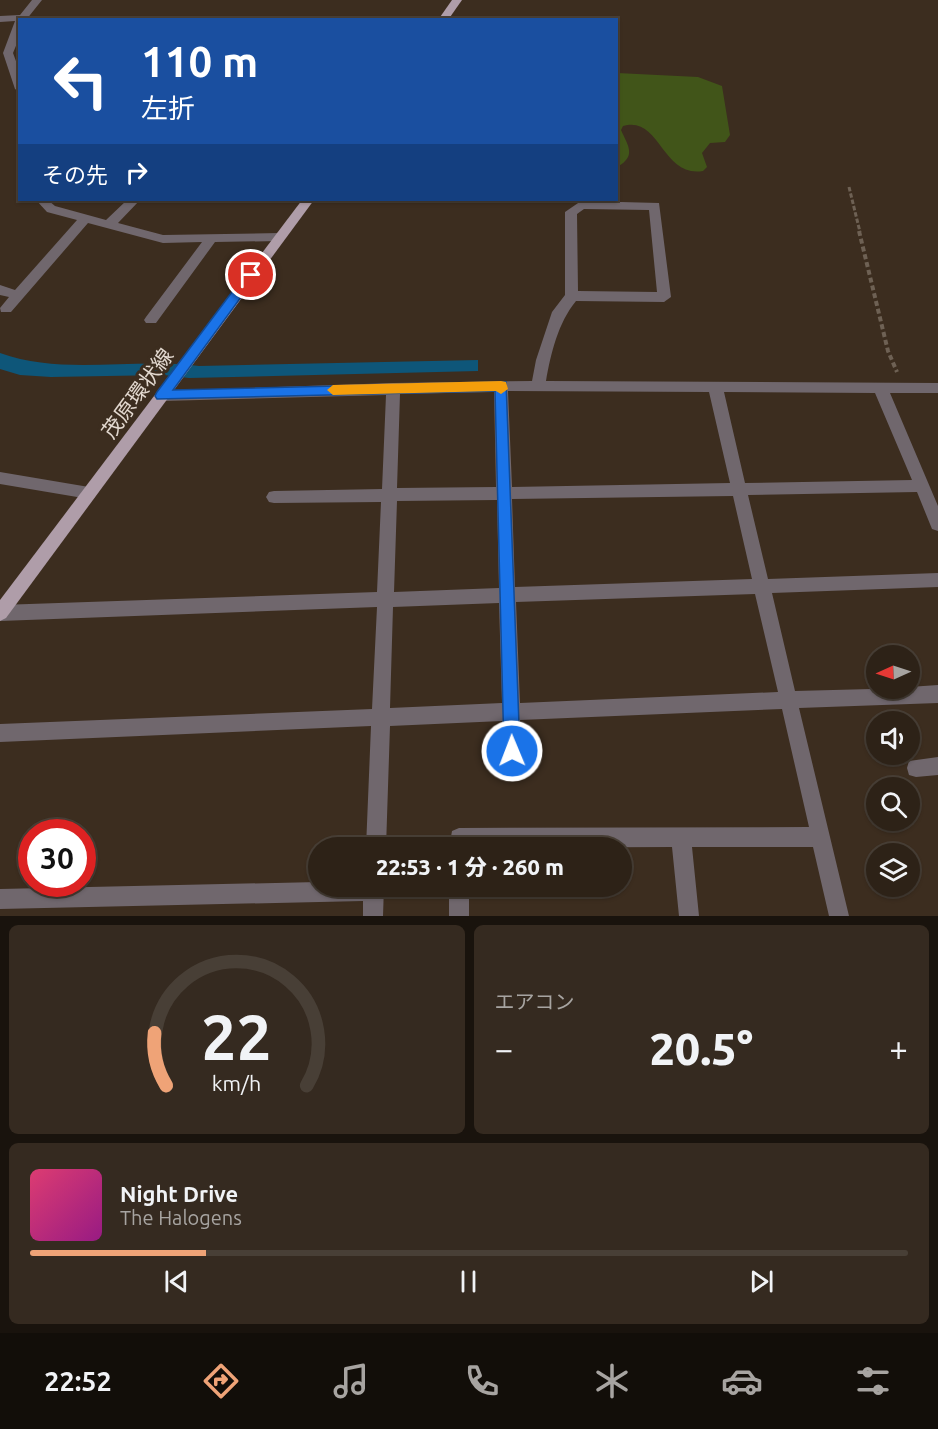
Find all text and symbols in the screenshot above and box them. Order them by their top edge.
text: 110 m [141,38,258,85]
icon: left [42,42,120,120]
text: 左折 [141,93,195,123]
icon: right [120,156,153,189]
text: その先 [42,162,108,187]
pin [225,249,276,300]
icon: arrive [234,258,267,291]
street label: 茂原環状線 [96,343,178,443]
north arrow [866,645,920,699]
map controls [866,645,920,897]
button: sound [866,711,920,765]
position arrow [480,719,544,783]
button: search [866,777,920,831]
speed limit sign: 30 [18,819,96,897]
button: layers [866,843,920,897]
text: 22:53 · 1 分 · 260 m [376,854,564,879]
text: エアコン [495,990,575,1013]
text: 22 [202,1002,272,1072]
text: 20.5° [649,1023,753,1074]
text: − [495,1030,513,1067]
text: + [889,1030,908,1067]
text: km/h [212,1072,261,1096]
text: Night Drive [120,1181,238,1206]
text: The Halogens [120,1206,242,1229]
icon: previous [160,1265,193,1298]
icon: pause [452,1265,485,1298]
icon: next [745,1265,778,1298]
icon: directions [200,1360,242,1402]
icon: music [330,1360,372,1402]
icon: phone [461,1360,503,1402]
icon: climate [591,1360,633,1402]
icon: car [721,1360,763,1402]
icon: filters [852,1360,894,1402]
text: 22:52 [44,1366,112,1396]

